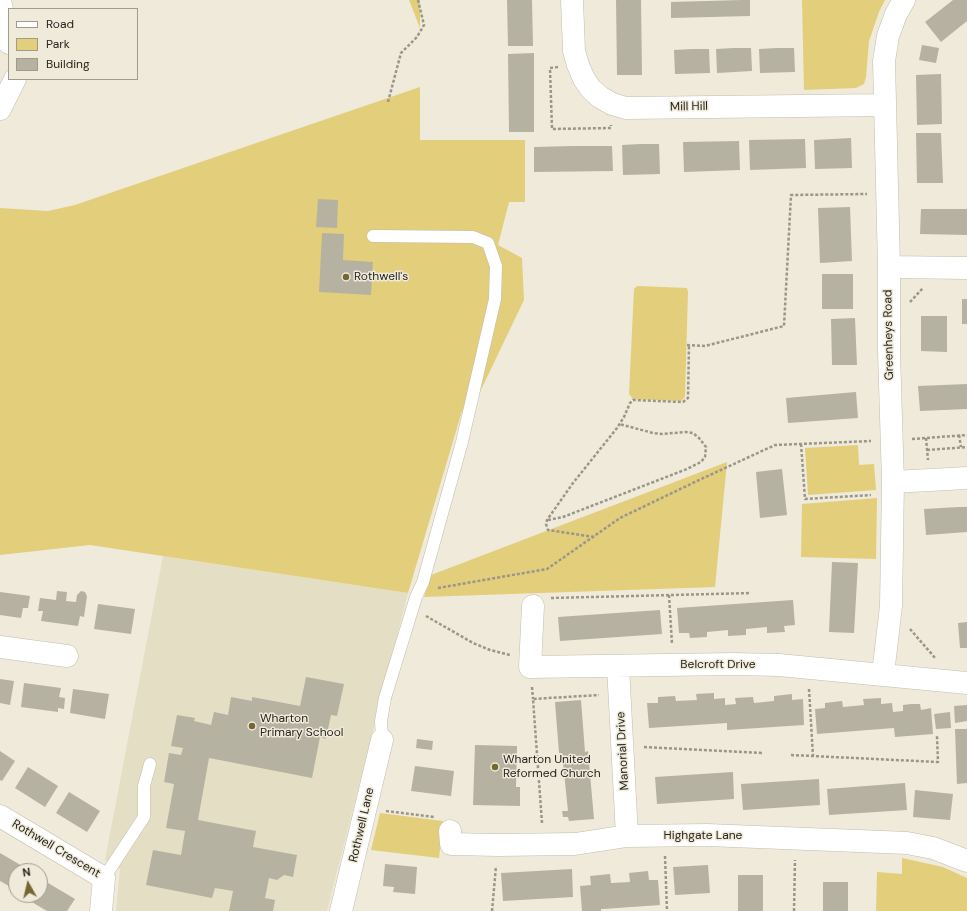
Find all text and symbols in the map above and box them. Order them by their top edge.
legend [8,8,138,80]
text: Road [46,16,74,32]
text: Park [46,36,70,52]
text: Building [46,56,90,72]
street label: Mill Hill [670,99,708,115]
place label: Rothwell's [354,270,408,284]
marker: Rothwell's [341,272,351,282]
street label: Greenheys Road [881,289,897,381]
street label: Belcroft Drive [680,658,756,672]
street label: Manorial Drive [614,711,632,791]
place label: Wharton Primary School [260,712,343,740]
marker: Wharton Primary School [247,721,257,731]
place label: Wharton United Reformed Church [503,753,601,781]
marker: Wharton United Reformed Church [490,762,500,772]
street label: Rothwell Lane [346,786,378,864]
street label: Rothwell Crescent [9,817,103,881]
street label: Highgate Lane [664,829,742,843]
north arrow [8,863,48,903]
text: N [22,865,31,880]

